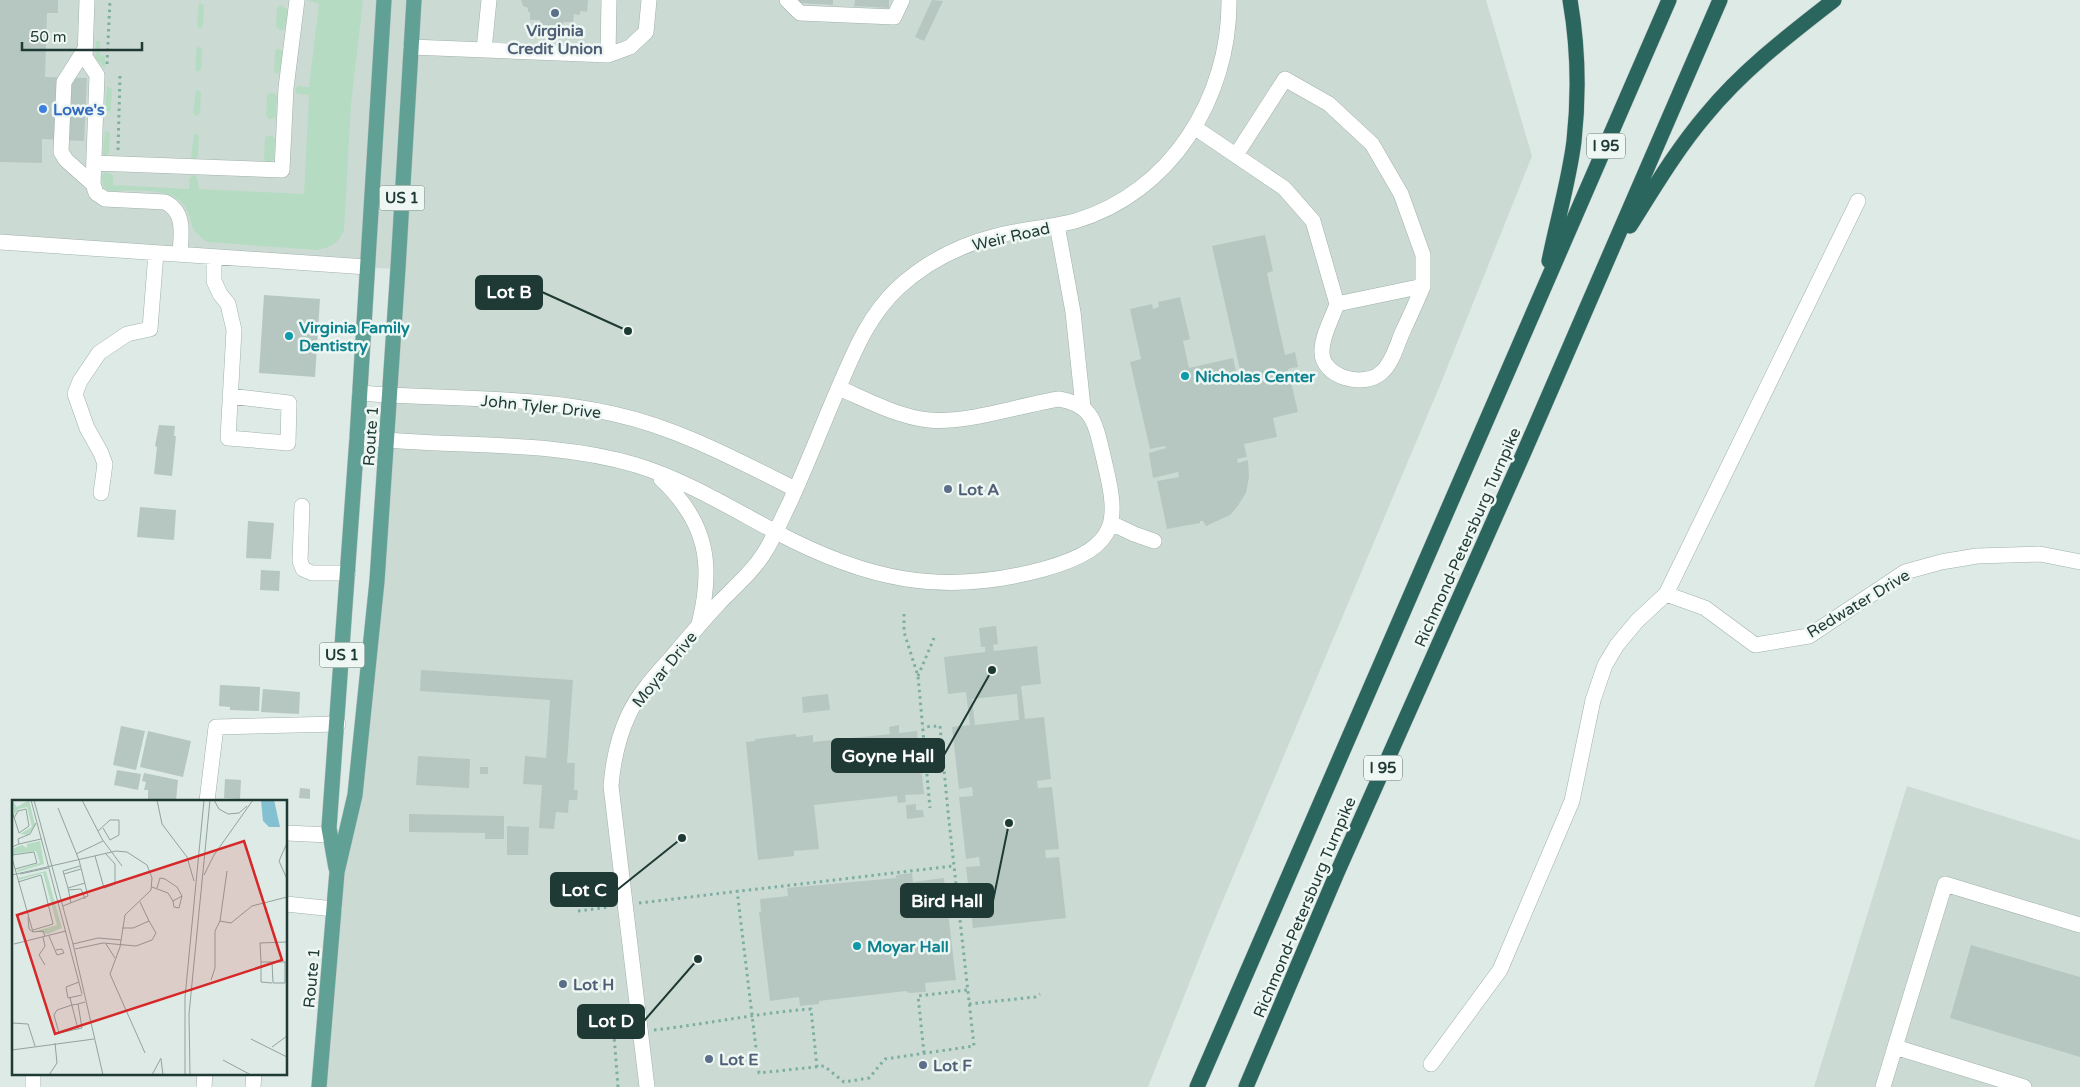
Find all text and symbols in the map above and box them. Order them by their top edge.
marker: Virginia Credit Union [549,7,561,19]
scale bar [22,20,142,52]
place label: Virginia Credit Union [507,21,603,59]
text: 50 m [30,28,67,46]
place label: Lowe's [53,100,105,120]
marker: Lowe's [37,103,49,115]
road number: I 95 [1587,134,1625,158]
road number: US 1 [380,186,424,210]
street label: Weir Road [970,218,1052,256]
callout: Lot B [476,276,542,309]
text: Lot B [486,281,532,303]
place label: Virginia Family Dentistry [299,318,410,356]
marker: Virginia Family Dentistry [283,330,295,342]
place label: Nicholas Center [1195,367,1316,387]
marker: Nicholas Center [1179,370,1191,382]
street label: John Tyler Drive [480,391,602,423]
street label: Route 1 [359,405,383,467]
street label: Richmond-Petersburg Turnpike [1410,425,1525,650]
place label: Lot A [958,480,999,500]
marker: Lot A [942,483,954,495]
street label: Redwater Drive [1803,565,1914,642]
street label: Moyar Drive [628,628,702,712]
road number: US 1 [320,642,364,668]
callout: Goyne Hall [832,739,944,772]
text: Goyne Hall [842,745,934,767]
road number: I 95 [1364,756,1402,780]
street label: Richmond-Petersburg Turnpike [1249,794,1361,1021]
inset map [12,800,288,1074]
callout: Lot C [551,873,617,906]
text: Lot C [561,879,607,901]
callout: Bird Hall [901,884,993,917]
text: Bird Hall [911,890,983,912]
place label: Moyar Hall [867,937,949,957]
marker: Moyar Hall [851,940,863,952]
street label: Route 1 [299,947,325,1009]
place label: Lot H [573,975,614,995]
marker: Lot H [557,978,569,990]
callout: Lot D [578,1005,644,1038]
text: Lot D [588,1010,634,1032]
place label: Lot E [719,1050,758,1070]
marker: Lot E [703,1053,715,1065]
place label: Lot F [933,1056,972,1076]
marker: Lot F [917,1059,929,1071]

